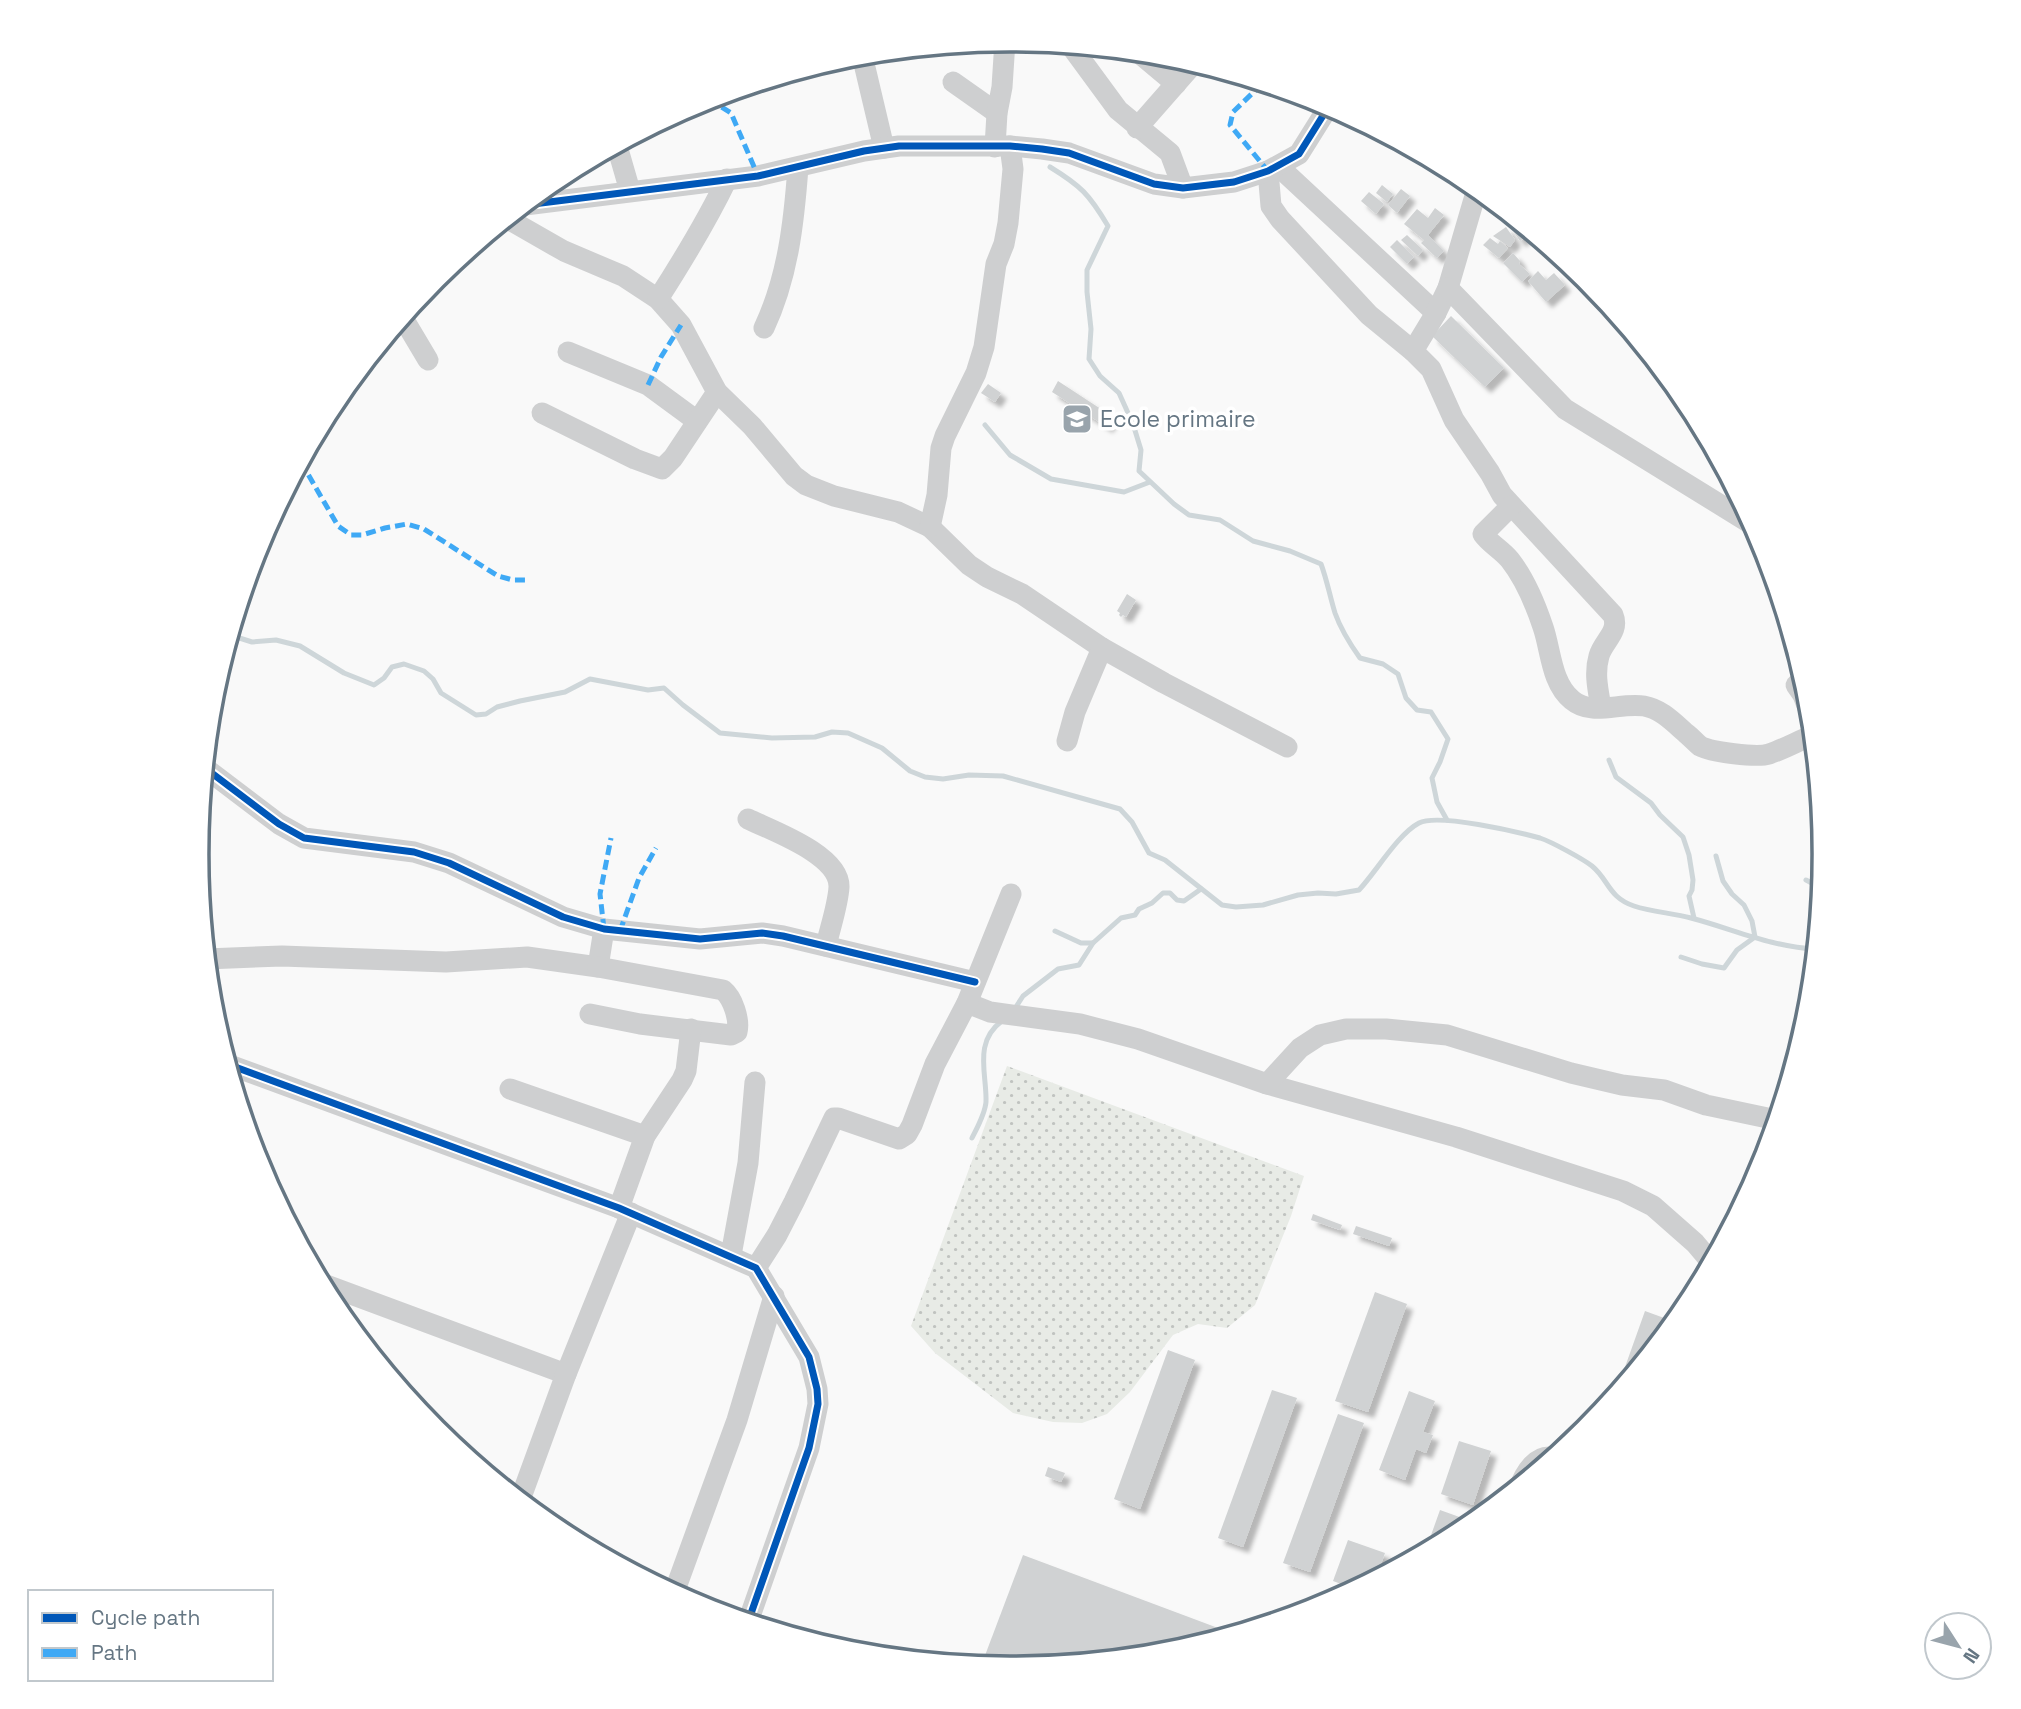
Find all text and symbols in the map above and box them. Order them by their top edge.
school or university icon: Ecole primaire [1060,402,1094,436]
place label: Ecole primaire [1100,404,1256,434]
legend [28,1590,273,1681]
text: Cycle path [91,1604,200,1631]
north arrow [1923,1611,1993,1681]
text: Path [91,1639,137,1666]
text: N [1957,1643,1985,1668]

